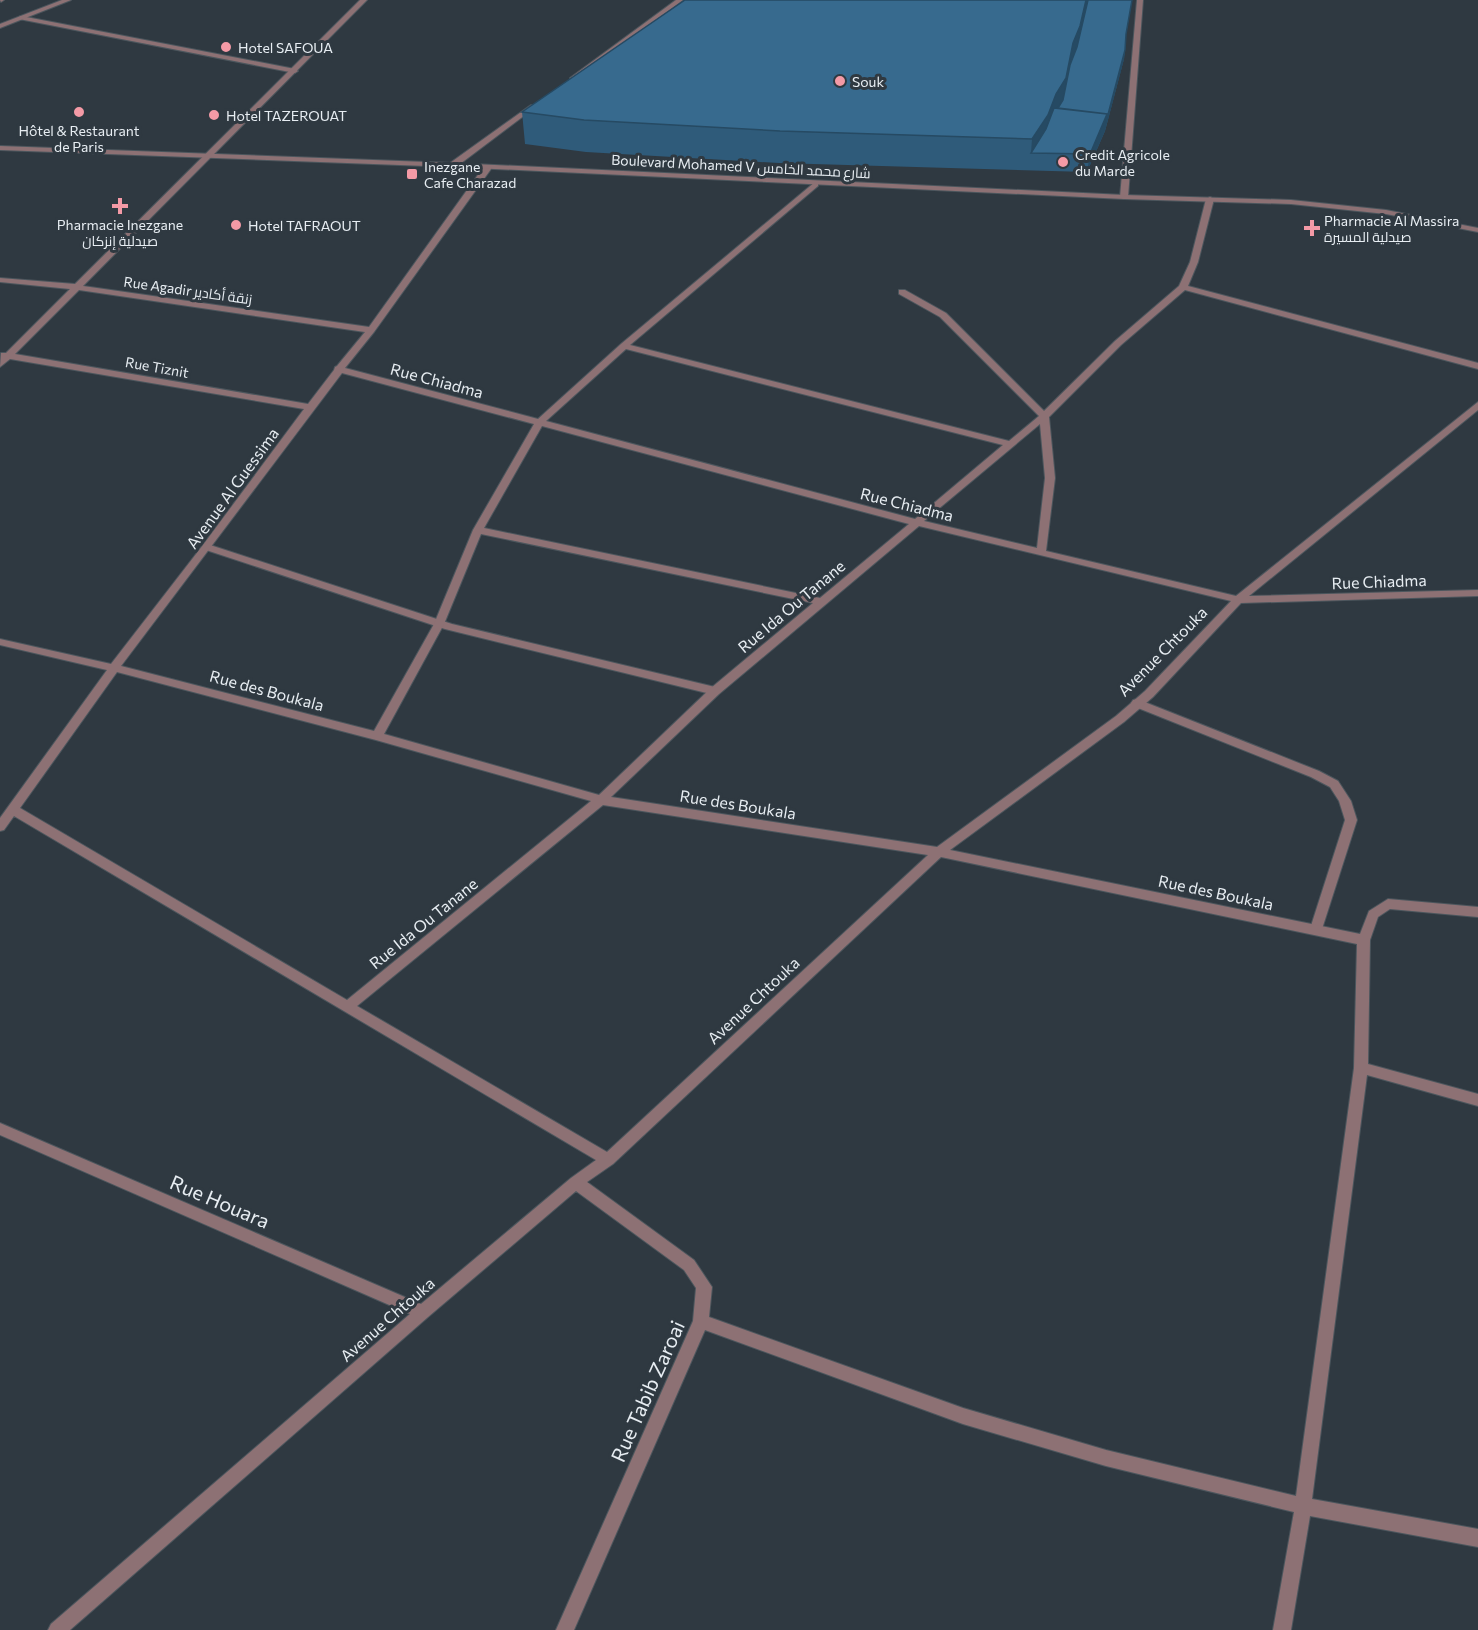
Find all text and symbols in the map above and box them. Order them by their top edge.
place label: Hotel SAFOUA [238,39,333,56]
marker: Hotel SAFOUA [219,40,233,54]
place label: Souk [852,73,884,90]
marker: Souk [833,74,847,88]
marker: Hôtel & Restaurant de Paris [72,105,86,119]
place label: Hotel TAZEROUAT [226,107,347,124]
marker: Hotel TAZEROUAT [207,108,221,122]
place label: Hôtel & Restaurant de Paris [18,122,140,155]
place label: Credit Agricole du Marde [1075,146,1170,179]
street label: Boulevard Mohamed V شارع محمد الخامس [611,151,871,182]
marker: Credit Agricole du Marde [1056,155,1070,169]
place label: Inezgane Cafe Charazad [424,158,516,191]
marker: Inezgane Cafe Charazad [405,167,419,181]
marker: Pharmacie Inezgane صيدلية إنزكان [113,199,127,213]
place label: Pharmacie Al Massira صيدلية المسيرة [1324,212,1459,245]
place label: Pharmacie Inezgane صيدلية إنزكان [57,216,183,250]
place label: Hotel TAFRAOUT [248,217,361,234]
marker: Hotel TAFRAOUT [229,218,243,232]
marker: Pharmacie Al Massira صيدلية المسيرة [1305,221,1319,235]
street label: Rue Agadir زنقة أكادير [123,273,253,307]
street label: Rue Tiznit [124,353,190,381]
street label: Rue Chiadma [389,358,485,402]
street label: Avenue Al Guessima [182,424,282,552]
street label: Rue Chiadma [858,483,956,525]
street label: Rue Ida Ou Tanane [734,556,848,656]
street label: Rue Chiadma [1331,570,1427,592]
street label: Avenue Chtouka [1113,602,1211,700]
street label: Rue des Boukala [208,666,326,714]
street label: Rue des Boukala [679,785,797,823]
street label: Rue des Boukala [1157,871,1275,913]
street label: Rue Ida Ou Tanane [365,874,481,972]
street label: Avenue Chtouka [703,953,803,1047]
street label: Rue Houara [167,1169,273,1233]
street label: Avenue Chtouka [336,1273,438,1365]
street label: Rue Tabib Zaroai [605,1317,689,1465]

